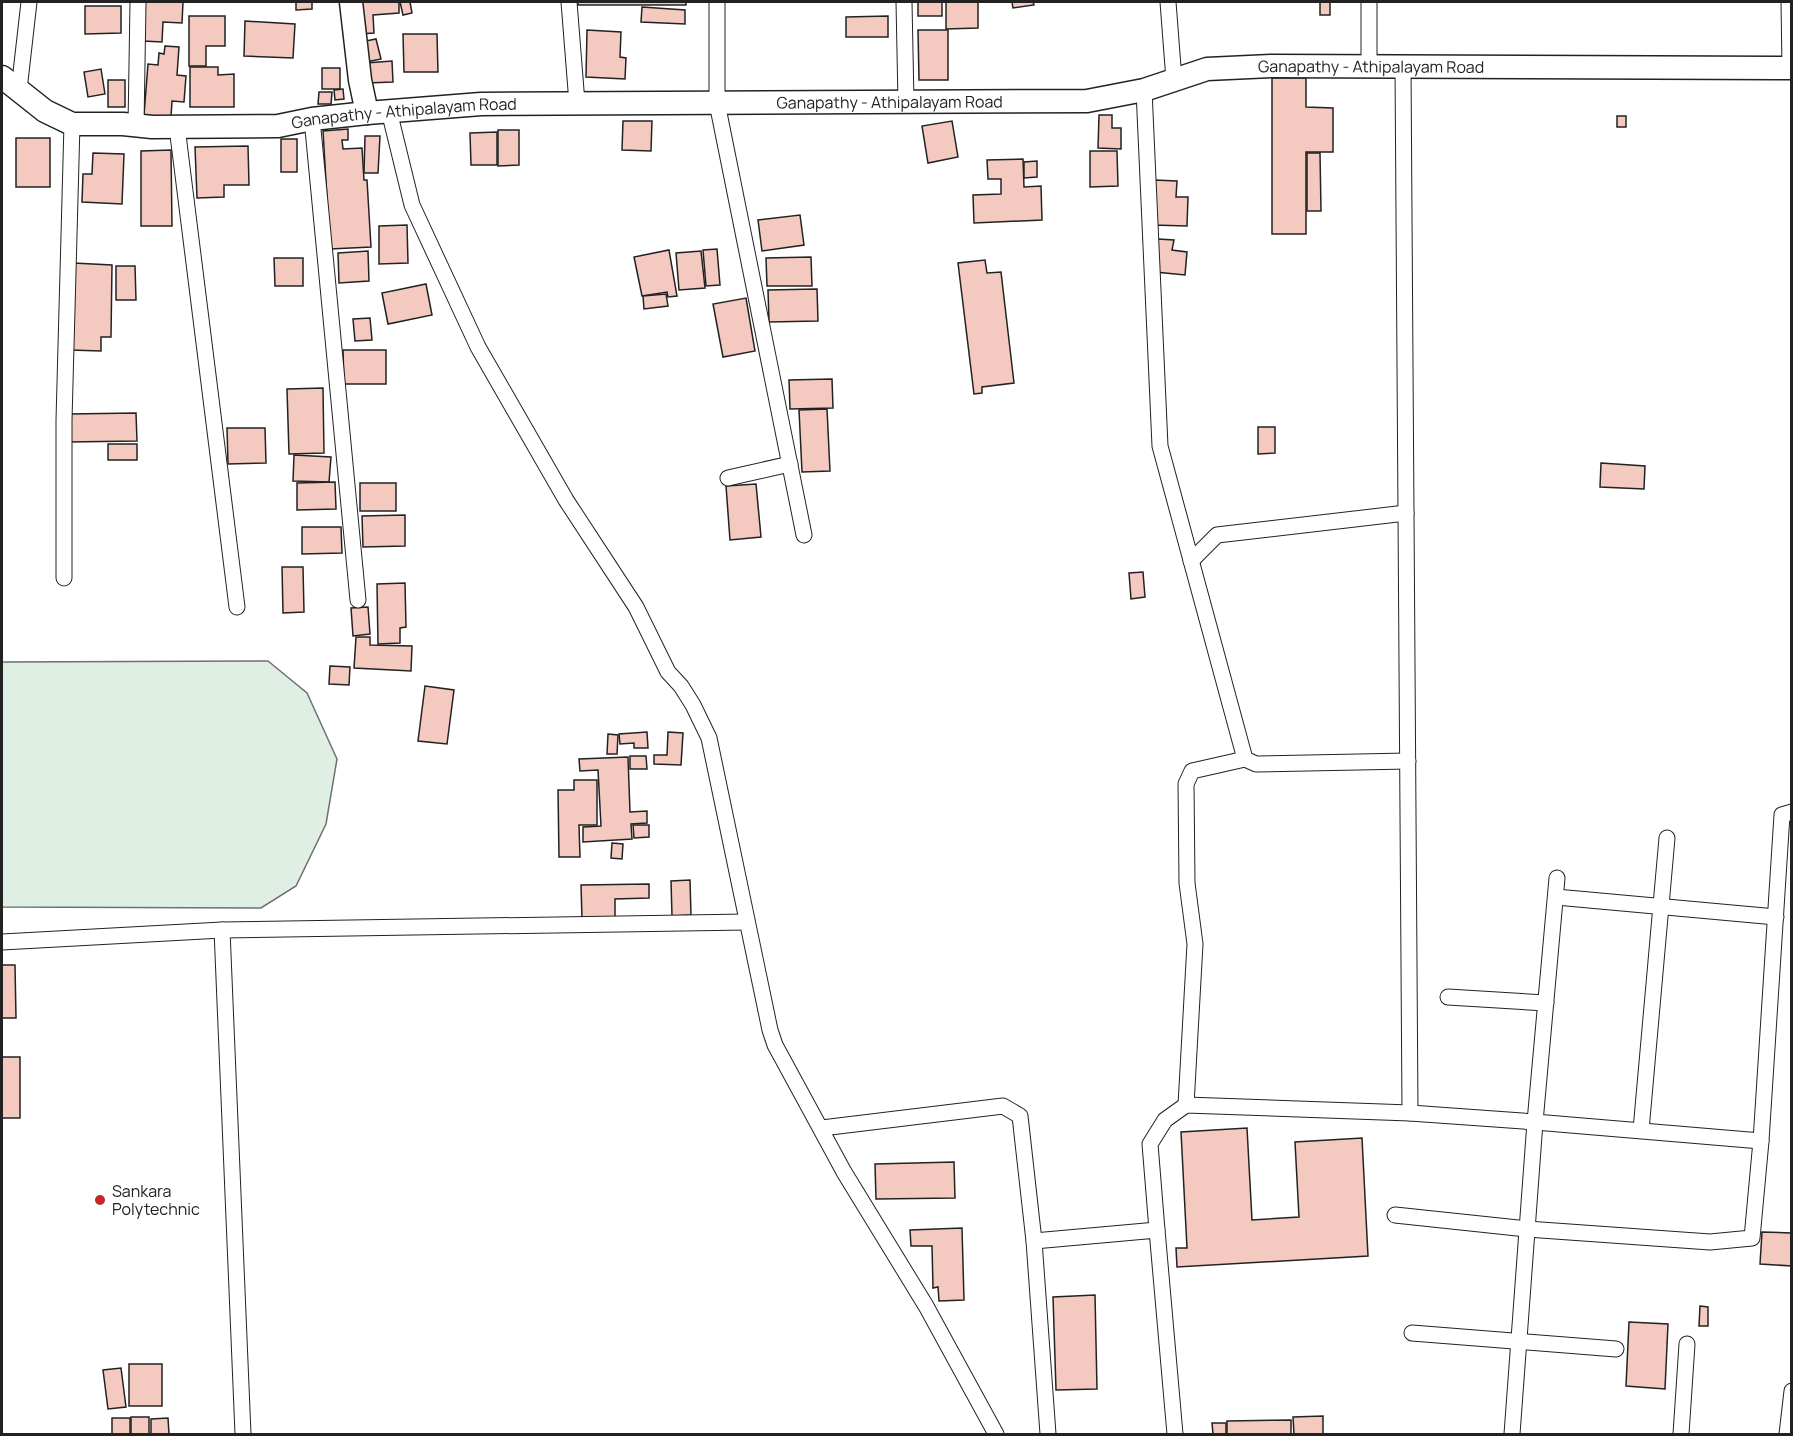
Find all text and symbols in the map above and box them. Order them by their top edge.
street label: Ganapathy - Athipalayam Road [1257,55,1484,78]
street label: Ganapathy - Athipalayam Road [776,90,1003,114]
street label: Ganapathy - Athipalayam Road [289,93,517,134]
place label: Sankara Polytechnic [112,1180,200,1220]
marker: Sankara Polytechnic [93,1193,107,1207]

